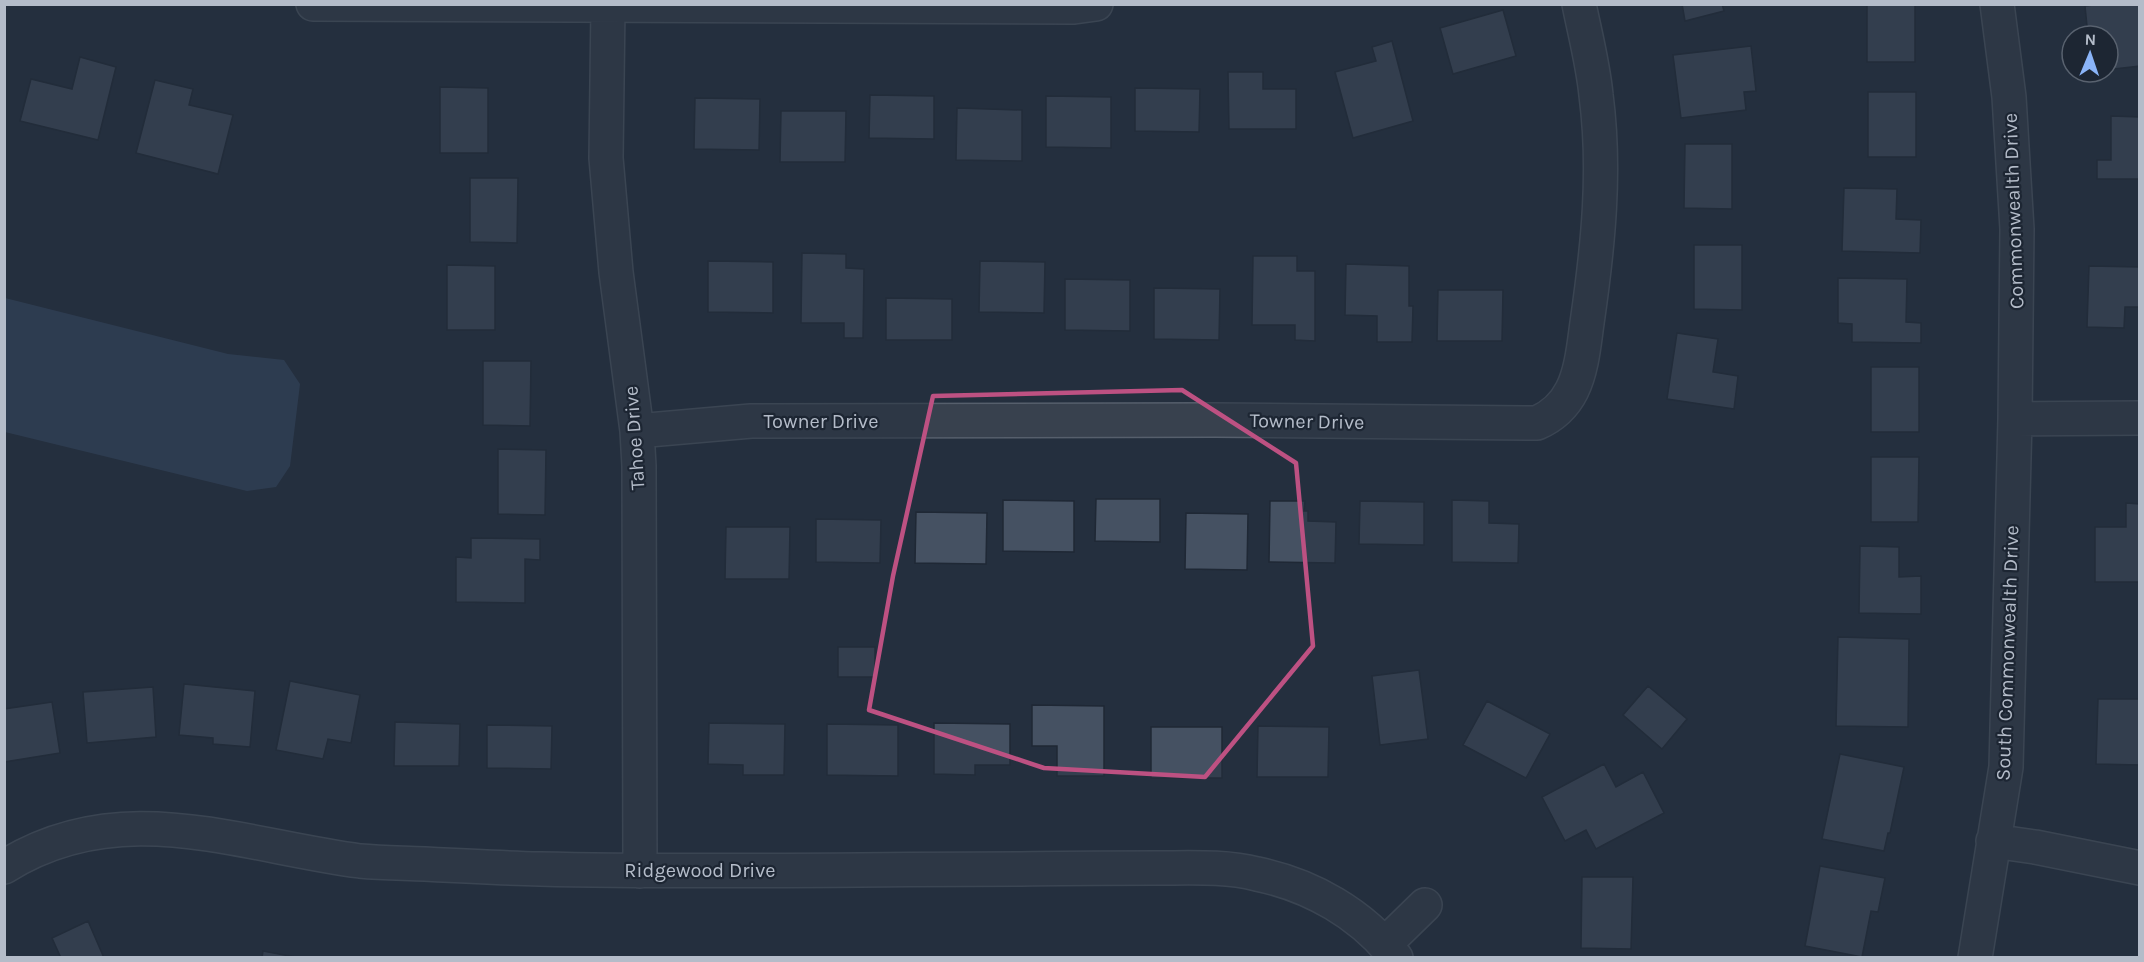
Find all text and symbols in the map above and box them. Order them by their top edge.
north arrow [2060,24,2120,84]
text: N [2084,30,2097,49]
street label: Commonwealth Drive [1999,113,2028,309]
street label: Tahoe Drive [619,385,650,491]
street label: Towner Drive [1249,409,1365,434]
street label: Towner Drive [764,410,878,433]
street label: South Commonwealth Drive [1992,525,2023,781]
street label: Ridgewood Drive [624,859,776,882]

